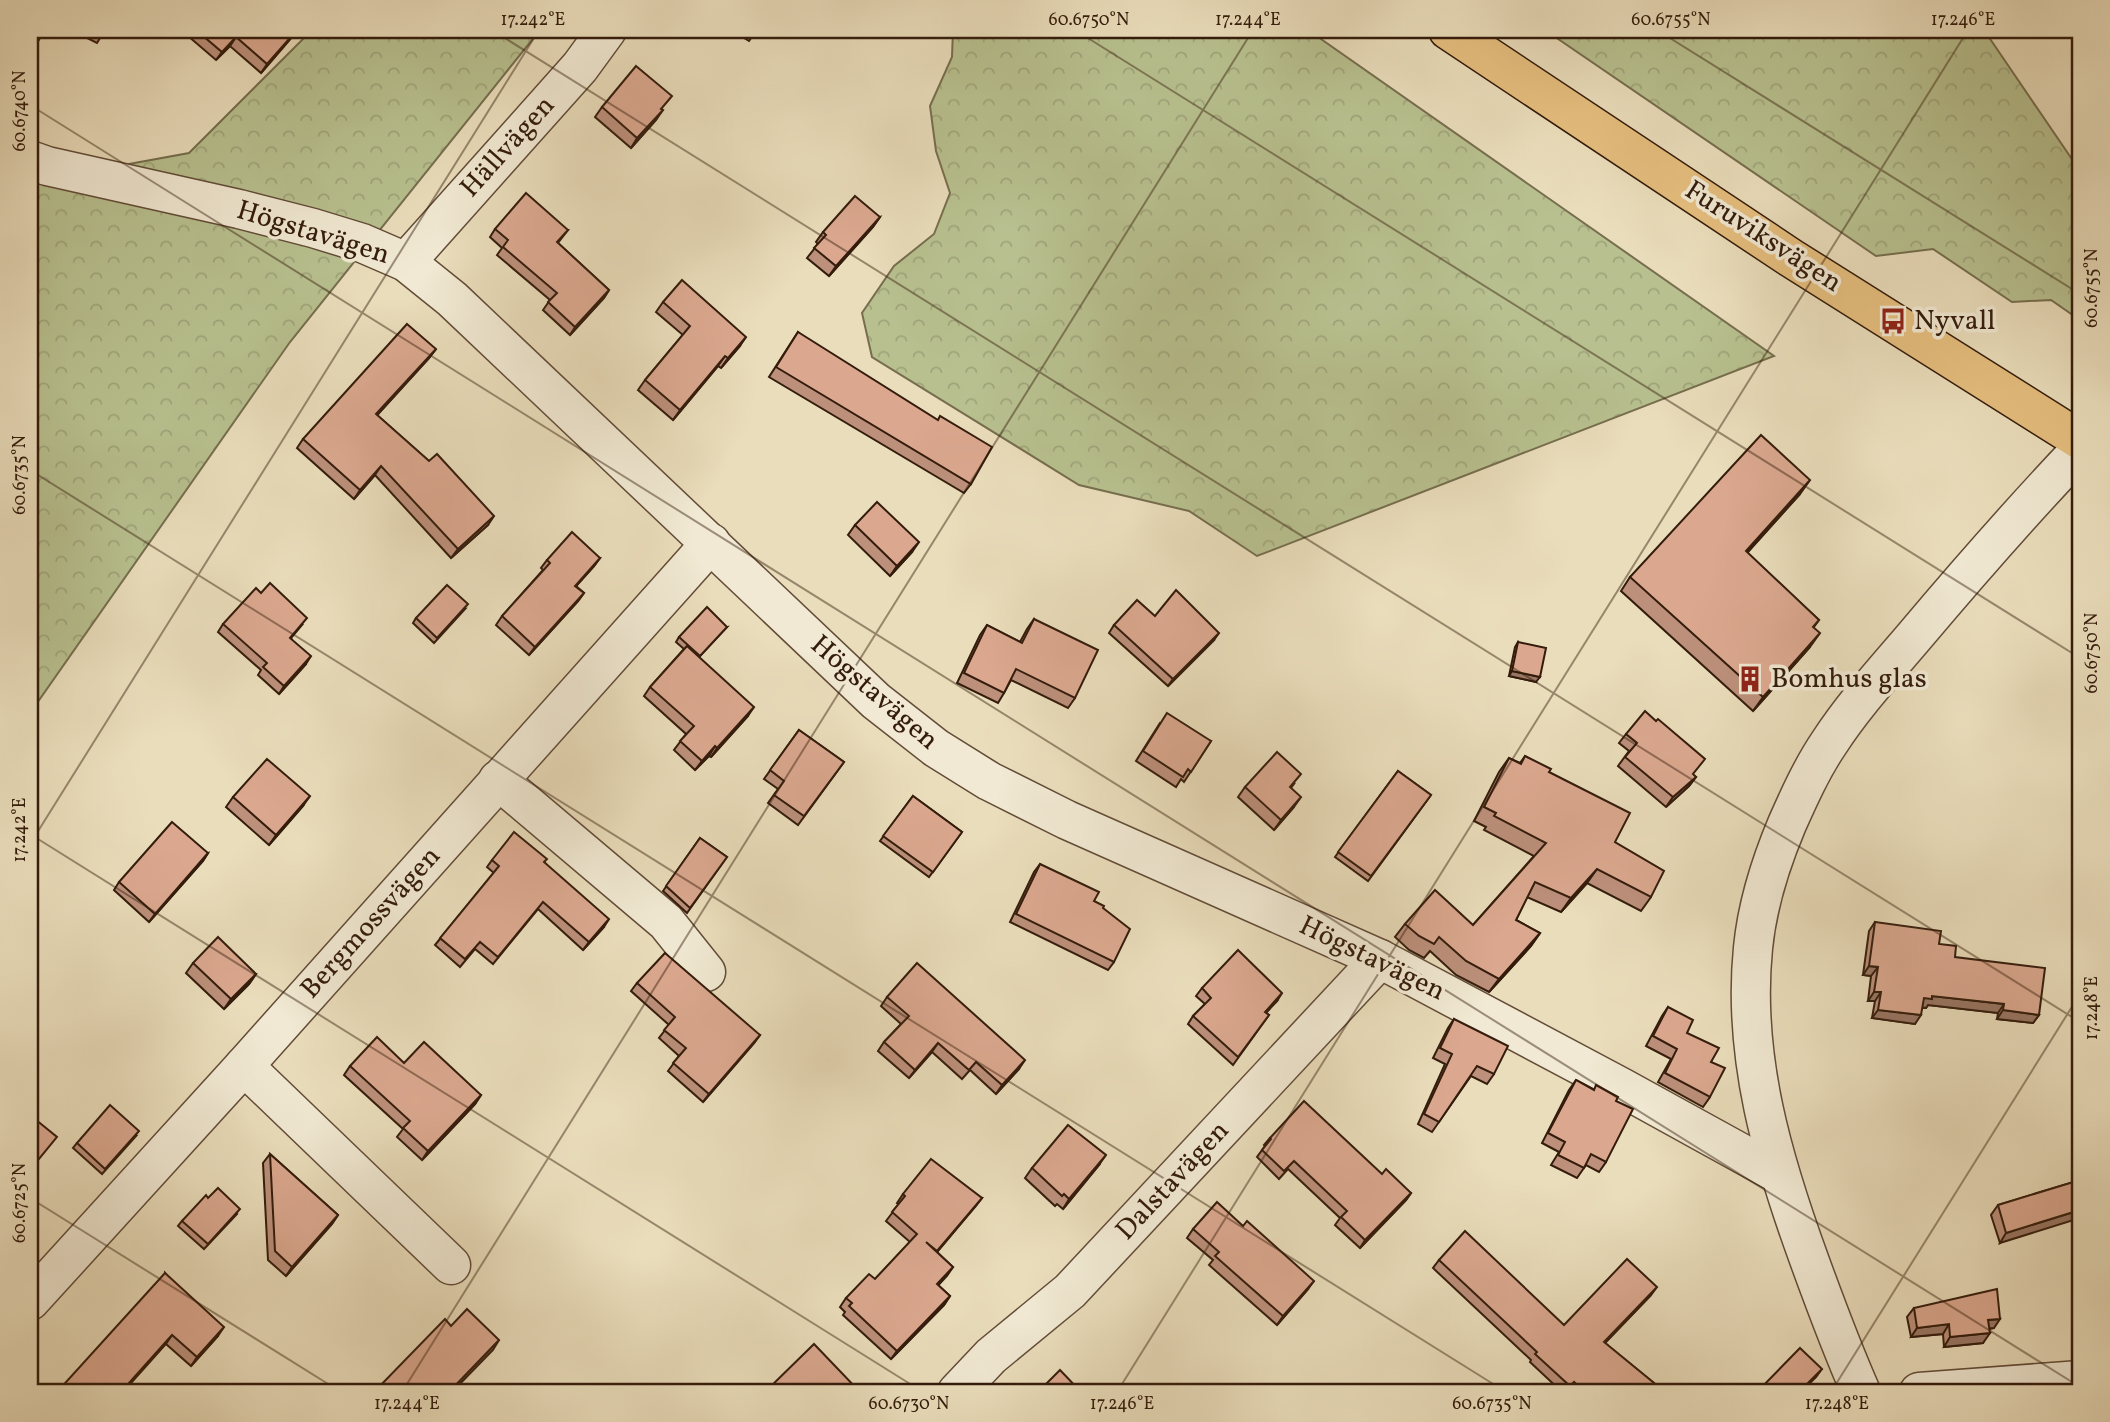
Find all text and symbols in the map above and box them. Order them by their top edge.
text: 17.242°E [501,8,566,33]
text: 60.6750°N [1049,8,1129,33]
text: 17.244°E [1215,8,1281,33]
text: 60.6755°N [1631,8,1711,33]
text: 17.246°E [1931,8,1995,33]
text: 60.6740°N [8,70,33,152]
street label: Hällvägen [452,88,564,206]
street label: Furuviksvägen [1677,172,1849,302]
street label: Högstavägen [232,191,394,275]
text: 60.6755°N [2080,248,2105,328]
place label: Nyvall [1914,302,1995,341]
bus stop icon: Nyvall [1878,306,1908,336]
text: 60.6735°N [8,435,33,515]
text: 60.6750°N [2080,613,2105,693]
street label: Högstavägen [801,626,947,760]
place label: Bomhus glas [1771,660,1927,699]
building icon: Bomhus glas [1735,664,1765,694]
text: 17.242°E [8,797,33,862]
street label: Bergmossvägen [292,838,450,1008]
street label: Högstavägen [1292,907,1452,1011]
text: 17.248°E [2080,976,2105,1040]
street label: Dalstavägen [1107,1113,1239,1249]
text: 60.6725°N [8,1163,33,1243]
text: 17.244°E [374,1392,440,1417]
text: 60.6730°N [869,1392,949,1417]
text: 17.246°E [1090,1392,1154,1417]
text: 60.6735°N [1452,1392,1532,1417]
text: 17.248°E [1805,1392,1869,1417]

